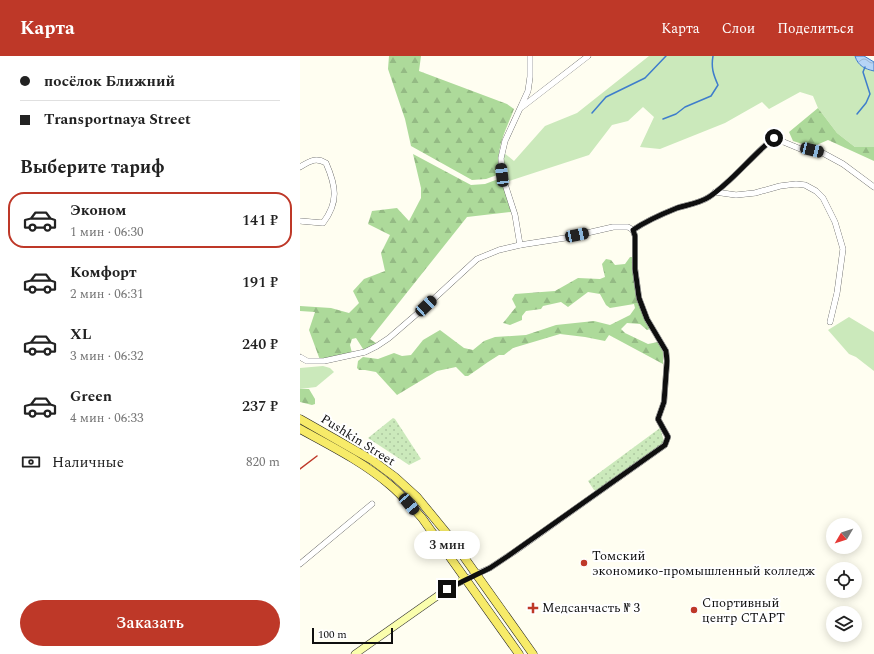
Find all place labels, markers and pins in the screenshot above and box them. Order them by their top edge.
place label: Томский экономико-промышленный колледж [592,546,815,581]
marker: Томский экономико-промышленный колледж [579,558,589,568]
place label: Спортивный центр СТАРТ [702,593,785,628]
place label: Медсанчасть № 3 [542,598,641,618]
marker: Медсанчасть № 3 [527,602,539,614]
marker: Спортивный центр СТАРТ [689,605,699,615]

